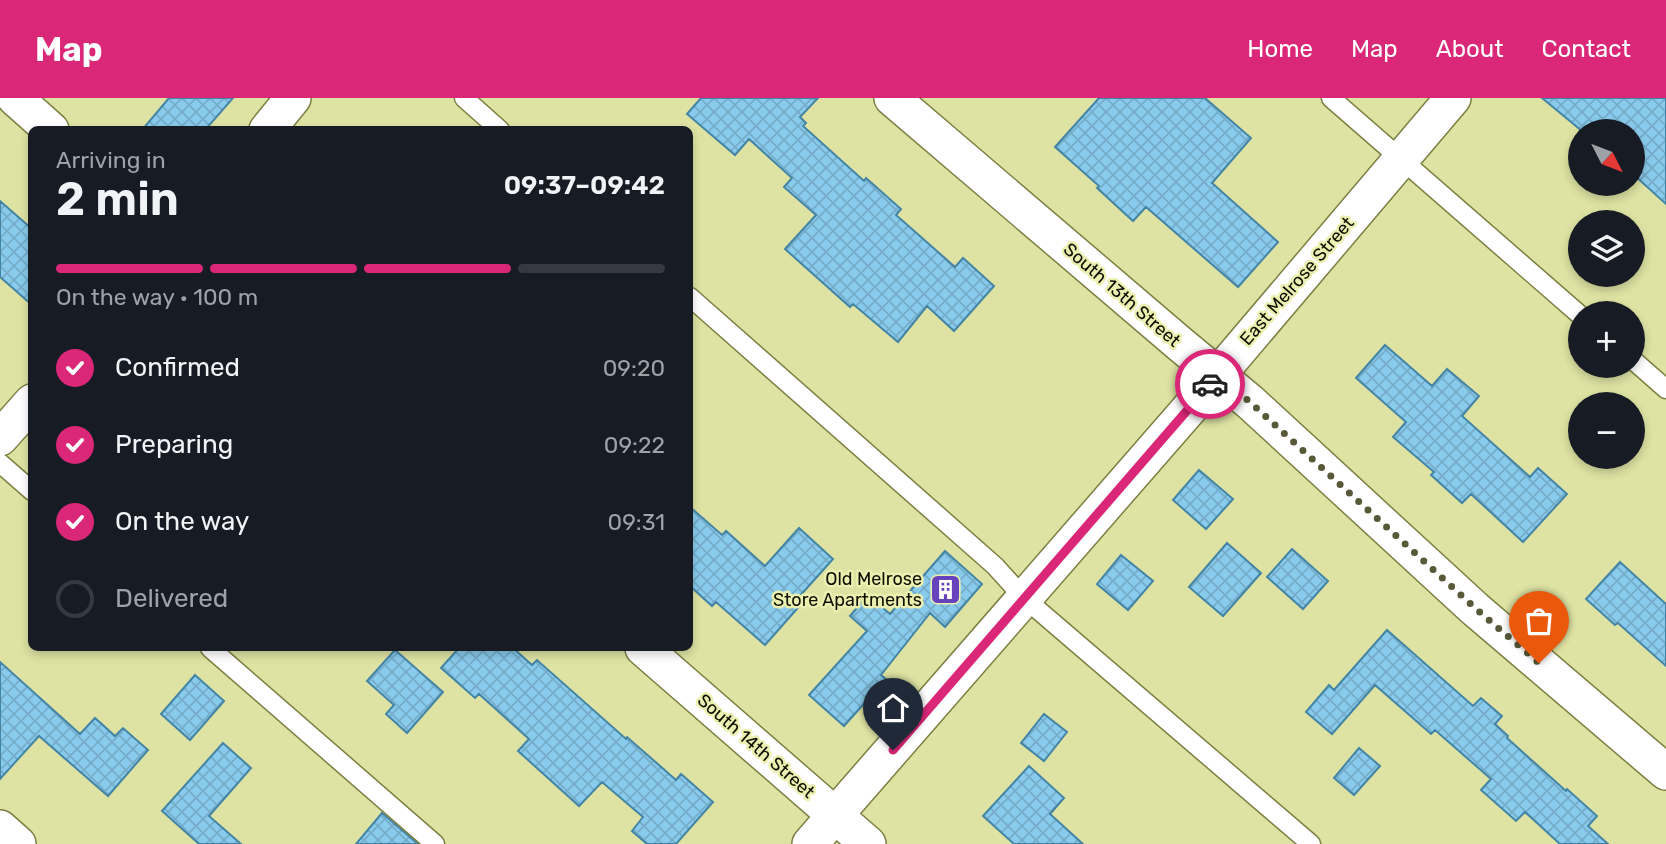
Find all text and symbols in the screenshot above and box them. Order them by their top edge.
text: Map [35,30,103,69]
text: Home [1247,35,1313,63]
text: Map [1351,35,1398,63]
text: About [1436,35,1504,63]
text: Contact [1542,35,1631,63]
north arrow [1568,119,1645,196]
map controls [1568,119,1645,469]
text: Arriving in [56,146,166,174]
text: 09:37–09:42 [504,170,665,201]
text: 2 min [56,172,179,227]
button: layers [1568,210,1645,287]
street label: East Melrose Street [1235,212,1359,350]
street label: South 13th Street [1059,238,1185,352]
text: On the way · 100 m [56,283,258,311]
button: + [1568,301,1645,378]
icon: check [56,349,94,387]
courier [1175,349,1245,419]
text: Confirmed [115,352,240,383]
text: 09:20 [603,354,665,382]
icon: car [1191,365,1229,403]
button: − [1568,392,1645,469]
icon: check [56,426,94,464]
text: Preparing [115,429,233,460]
text: 09:22 [604,431,665,459]
icon: check [56,503,94,541]
text: On the way [115,506,249,537]
text: 09:31 [608,508,665,536]
place label: Old Melrose Store Apartments [773,568,922,611]
building icon: Old Melrose Store Apartments [928,572,962,606]
text: Delivered [115,583,228,614]
pin [1509,591,1569,663]
icon: bag [1520,602,1558,640]
pin [863,678,923,750]
street label: South 14th Street [693,689,819,803]
icon: home [874,689,912,727]

